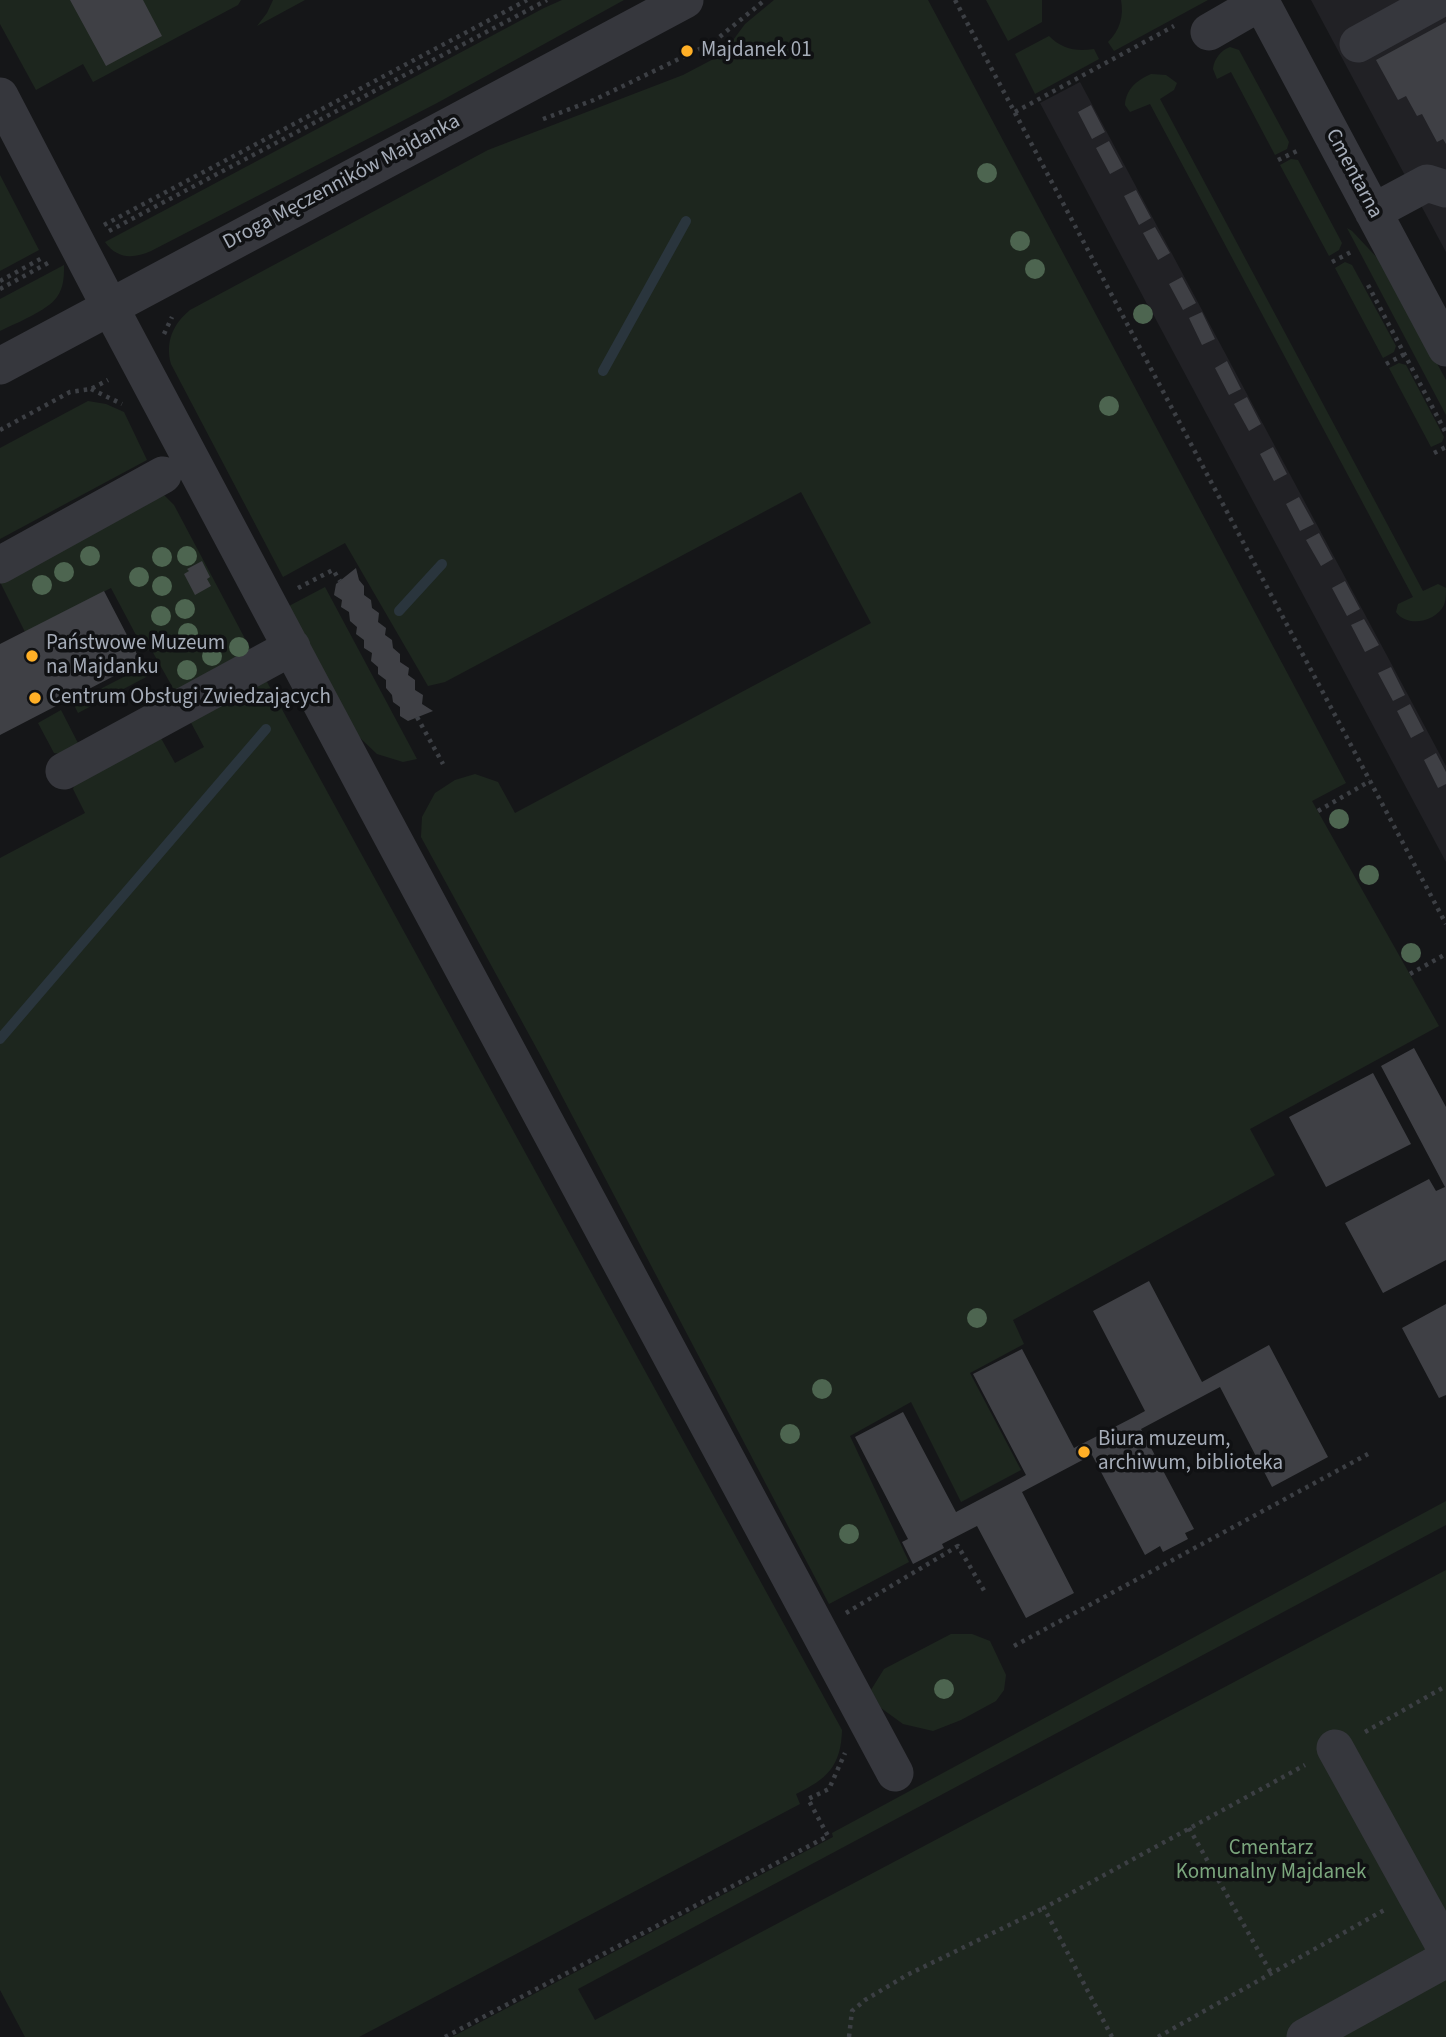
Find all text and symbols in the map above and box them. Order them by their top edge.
place label: Majdanek 01 [701,38,812,64]
marker: Majdanek 01 [679,43,695,59]
street label: Droga Męczenników Majdanka [219,110,465,256]
street label: Cmentarna [1319,125,1387,223]
place label: Państwowe Muzeum na Majdanku [46,631,225,681]
marker: Państwowe Muzeum na Majdanku [24,648,40,664]
place label: Centrum Obsługi Zwiedzających [49,685,331,711]
marker: Centrum Obsługi Zwiedzających [27,690,43,706]
place label: Biura muzeum, archiwum, biblioteka [1098,1427,1283,1477]
marker: Biura muzeum, archiwum, biblioteka [1076,1444,1092,1460]
park label: Cmentarz Komunalny Majdanek [1176,1836,1366,1886]

